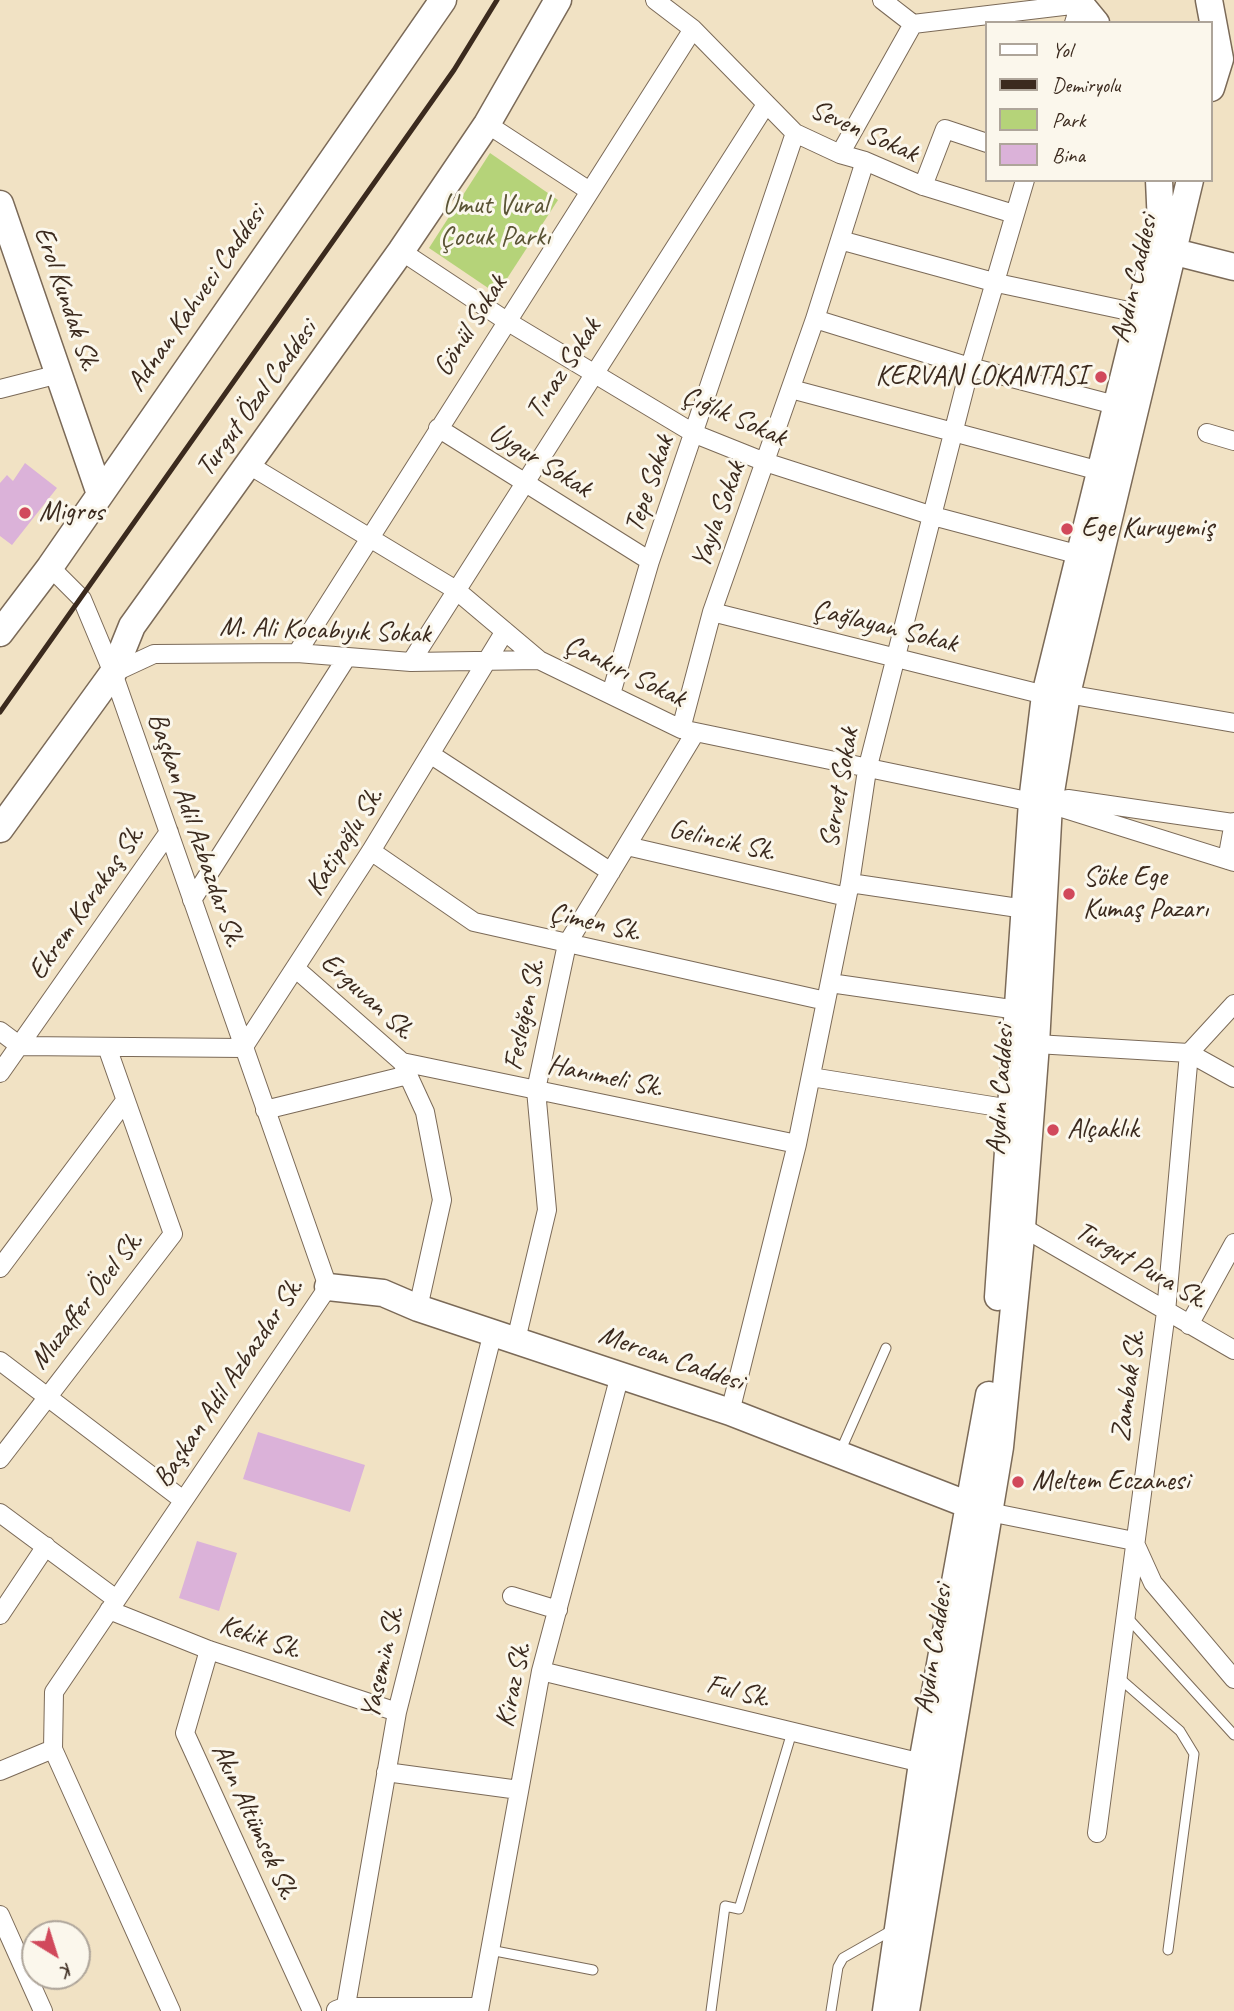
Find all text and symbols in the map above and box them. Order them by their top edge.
legend [986,21,1213,182]
text: Yol [1052,37,1072,63]
text: Demiryolu [1052,72,1120,98]
street label: Seven Sokak [805,93,923,171]
text: Park [1052,107,1085,133]
text: Bina [1052,142,1085,168]
park label: Umut Vural Çocuk Parkı [440,189,550,255]
street label: Adnan Kahveci Caddesi [120,199,274,399]
street label: Aydın Caddesi [1104,212,1166,346]
street label: Erol Kundak Sk. [26,222,106,376]
street label: Gönül Sokak [427,269,515,383]
street label: Tınaz Sokak [519,312,609,426]
street label: Turgut Özal Caddesi [189,314,325,484]
place label: KERVAN LOKANTASI [876,360,1087,394]
marker: KERVAN LOKANTASI [1093,369,1109,385]
street label: Çığlık Sokak [677,379,791,455]
street label: Uygur Sokak [482,416,598,506]
street label: Tepe Sokak [618,431,682,537]
street label: Yayla Sokak [684,457,754,573]
place label: Migros [39,496,104,530]
marker: Migros [17,505,33,521]
place label: Ege Kuruyemiş [1081,512,1214,546]
marker: Ege Kuruyemiş [1059,521,1075,537]
street label: Çağlayan Sokak [809,593,961,661]
street label: M. Ali Kocabıyık Sokak [219,611,431,651]
street label: Çankırı Sokak [559,628,691,716]
street label: Başkan Adil Azbazdar Sk. [139,709,251,951]
street label: Servet Sokak [813,725,867,851]
street label: Katipoğlu Sk. [299,782,391,902]
street label: Gelincik Sk. [666,812,778,870]
street label: Ekrem Karakaş Sk. [21,819,153,987]
place label: Söke Ege Kumaş Pazarı [1083,861,1208,927]
marker: Söke Ege Kumaş Pazarı [1061,886,1077,902]
street label: Çimen Sk. [546,896,644,950]
street label: Erguvan Sk. [313,946,421,1048]
street label: Fesleğen Sk. [497,956,553,1074]
street label: Aydın Caddesi [980,1024,1022,1156]
street label: Hanımeli Sk. [544,1048,666,1106]
place label: Alçaklık [1067,1113,1138,1147]
marker: Alçaklık [1045,1122,1061,1138]
street label: Turgut Pura Sk. [1069,1215,1213,1317]
street label: Muzaffer Öcel Sk. [23,1226,151,1376]
street label: Başkan Adil Azbazdar Sk. [146,1272,312,1494]
street label: Mercan Caddesi [594,1319,748,1399]
street label: Zambak Sk. [1105,1328,1153,1444]
place label: Meltem Eczanesi [1032,1465,1189,1499]
marker: Meltem Eczanesi [1010,1474,1026,1490]
street label: Aydın Caddesi [907,1582,961,1716]
street label: Yasemin Sk. [354,1603,412,1723]
street label: Kekik Sk. [215,1608,305,1668]
street label: Kiraz Sk. [489,1639,539,1731]
street label: Ful Sk. [703,1668,773,1716]
street label: Akın Altümsek Sk. [203,1739,305,1905]
north arrow [21,1920,91,1990]
text: K [57,1958,79,1982]

